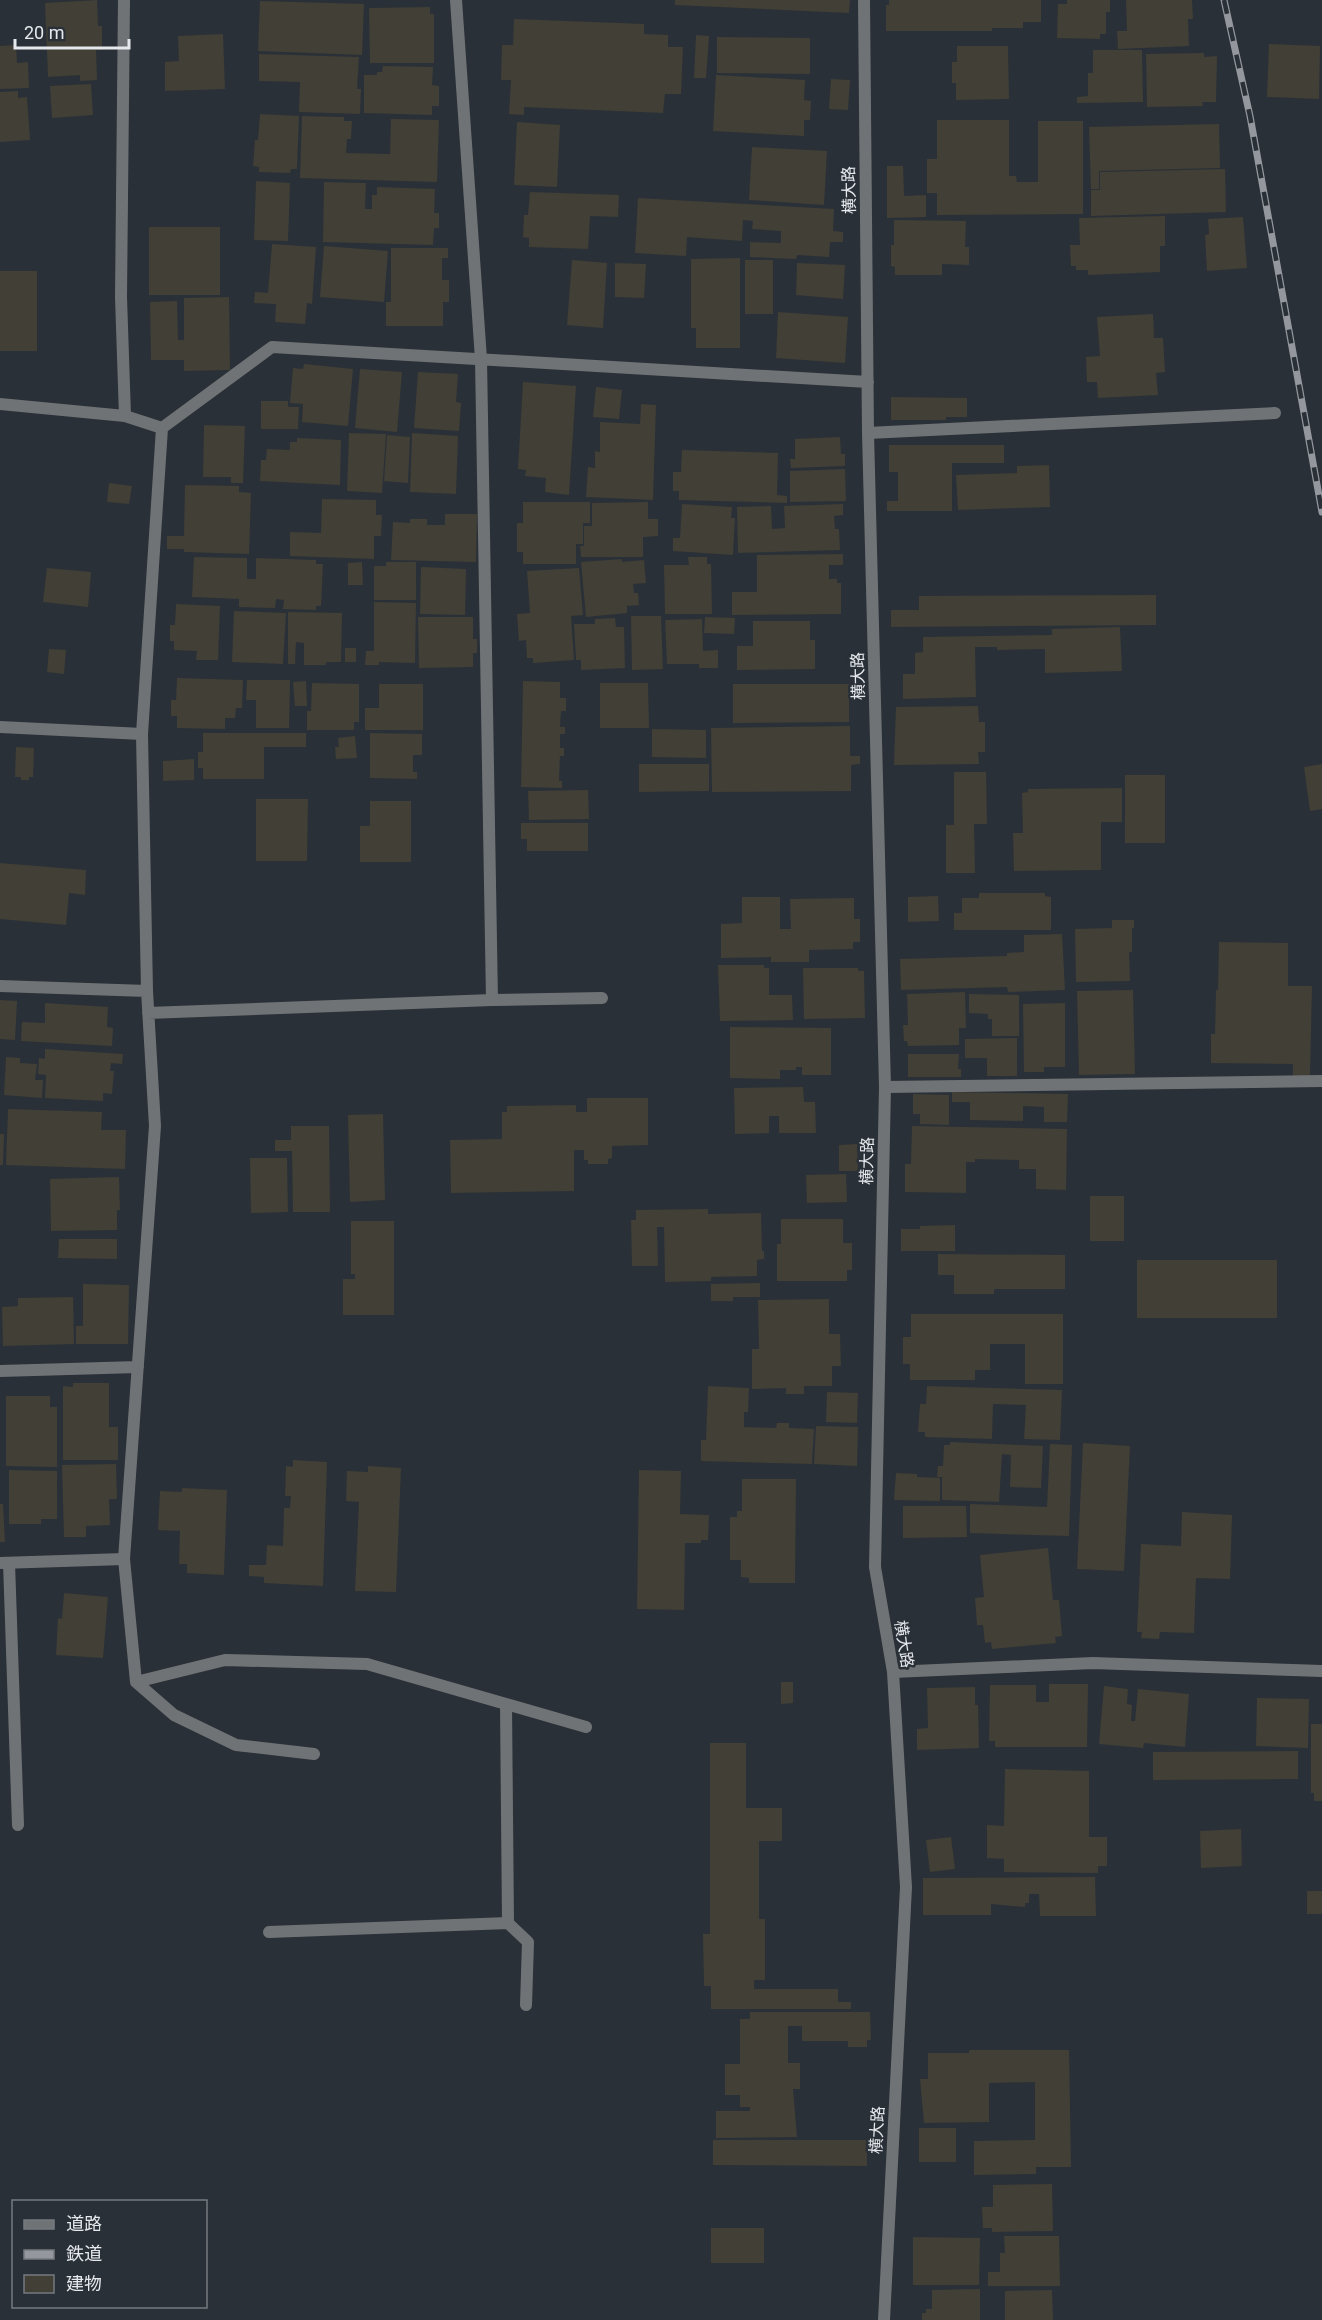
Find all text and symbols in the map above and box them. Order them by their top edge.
scale bar [15,12,129,50]
text: 20 m [24,22,64,43]
street label: 横大路 [839,166,859,214]
street label: 横大路 [848,652,868,700]
street label: 横大路 [857,1137,877,1185]
street label: 横大路 [891,1619,917,1669]
street label: 横大路 [866,2106,888,2154]
legend [12,2200,207,2308]
text: 道路 [66,2213,102,2234]
text: 鉄道 [66,2243,102,2264]
text: 建物 [66,2273,102,2294]

